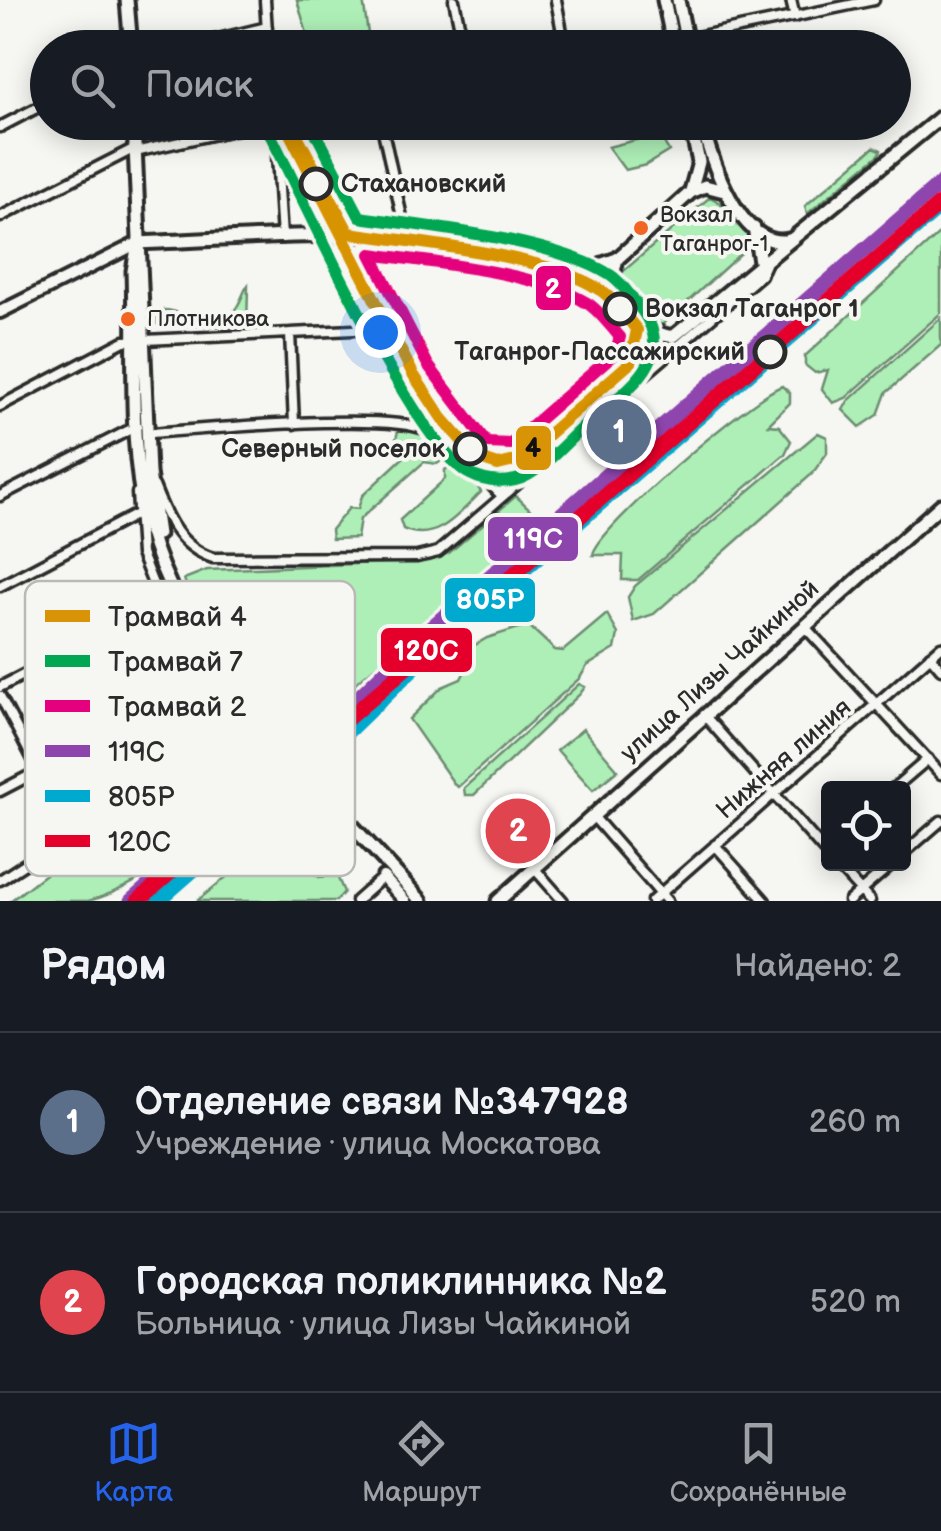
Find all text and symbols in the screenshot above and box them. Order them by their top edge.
search box [30,30,911,140]
icon: search [65,58,120,113]
text: Поиск [145,63,253,108]
marker: Стахановский [300,168,332,200]
place label: Стахановский [341,169,506,200]
place label: Вокзал Таганрог-1 [660,202,768,258]
marker: Вокзал Таганрог-1 [631,218,651,238]
line badge: 2 [534,264,573,312]
text: 2 [545,273,562,306]
marker: Вокзал Таганрог 1 [604,293,636,325]
place label: Вокзал Таганрог 1 [645,294,859,325]
place label: Плотникова [147,306,269,333]
your location [355,307,406,358]
marker: Плотникова [118,309,138,329]
marker: Таганрог-Пассажирский [754,336,786,368]
place label: Таганрог-Пассажирский [454,337,745,368]
pin: 1 [586,394,652,470]
line badge: 4 [514,424,553,472]
text: 4 [525,432,542,465]
marker: Северный поселок [454,433,486,465]
place label: Северный поселок [221,434,445,465]
line badge: 119С [486,515,580,563]
text: 119С [503,523,563,556]
street label: улица Лизы Чайкиной [614,574,826,768]
line badge: 805Р [443,576,537,624]
legend [25,581,355,876]
text: 805Р [456,584,524,617]
text: Трамвай 4 [108,601,247,634]
line badge: 120С [379,626,474,674]
text: 120С [394,635,459,668]
text: Трамвай 7 [108,646,243,679]
text: Трамвай 2 [108,691,247,724]
street label: Нижняя линия [710,692,858,826]
text: 119С [108,736,165,769]
text: 805Р [108,781,175,814]
map controls [821,781,911,871]
button: locate [821,781,911,871]
pin: 2 [486,794,550,868]
text: 120С [108,826,171,859]
text: Рядом [40,941,167,992]
text: Найдено: 2 [734,947,901,986]
text: Отделение связи №347928 [135,1080,629,1125]
text: 1 [66,1103,79,1142]
text: 260 m [809,1103,901,1142]
text: Учреждение · улица Москатова [135,1125,601,1164]
text: Городская поликлинника №2 [135,1260,667,1305]
text: 2 [63,1283,82,1322]
text: 520 m [810,1283,901,1322]
text: Больница · улица Лизы Чайкиной [135,1305,631,1344]
tab: Карта [94,1416,173,1509]
tab: Маршрут [362,1416,481,1509]
tab: Сохранённые [670,1416,847,1509]

